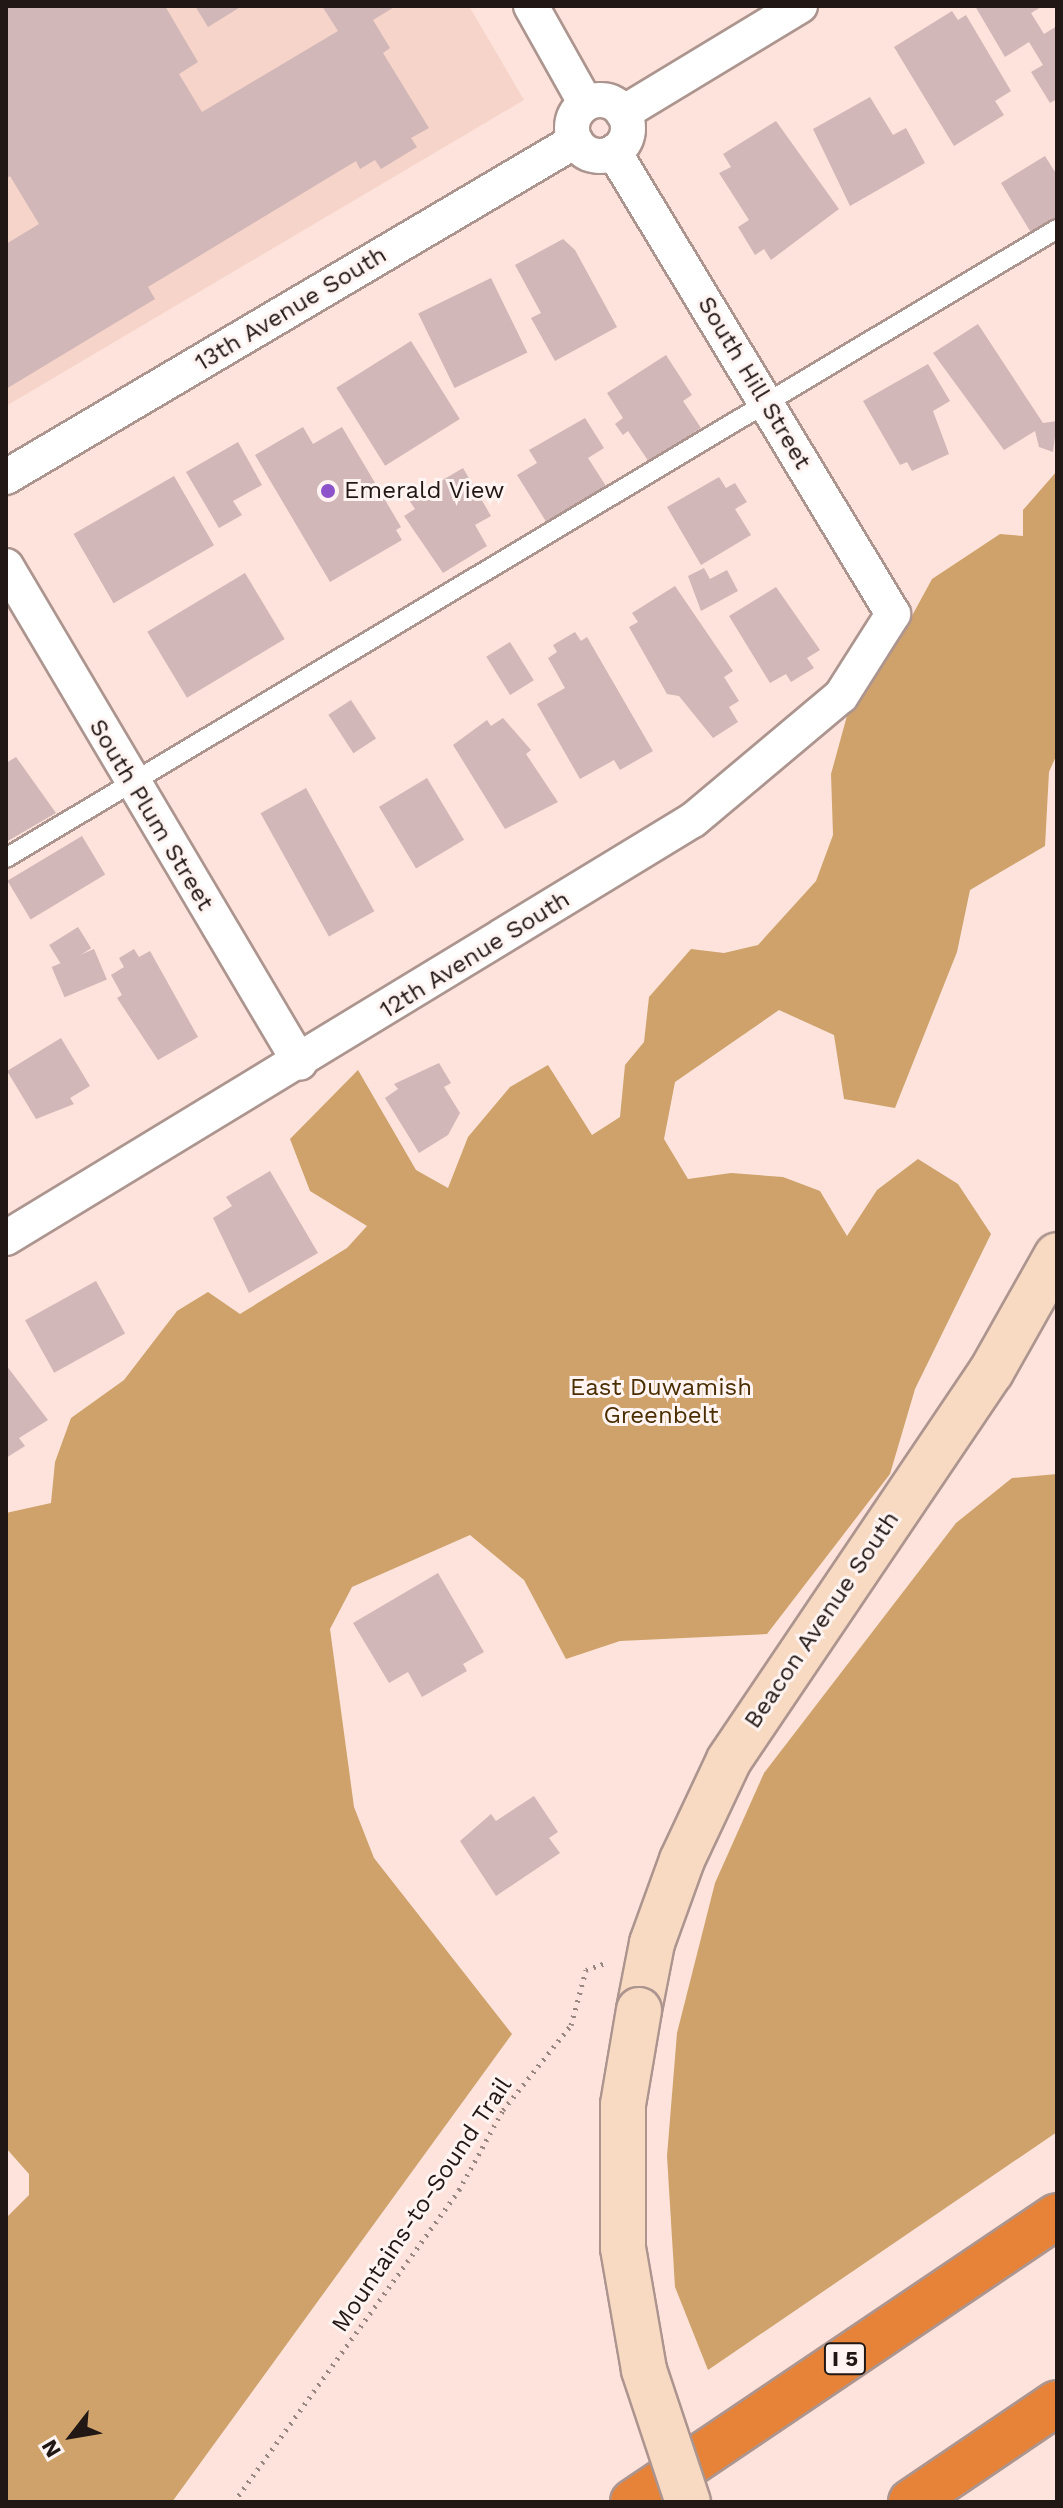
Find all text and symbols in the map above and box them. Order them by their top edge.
street label: 13th Avenue South [190,240,392,378]
street label: South Hill Street [691,291,817,475]
place label: Emerald View [344,477,505,505]
marker: Emerald View [319,482,337,500]
street label: South Plum Street [83,714,219,916]
street label: 12th Avenue South [374,885,576,1025]
park label: East Duwamish Greenbelt [570,1374,752,1430]
street label: Beacon Avenue South [738,1506,906,1734]
street label: Mountains-to-Sound Trail [326,2072,518,2338]
road number: I 5 [823,2341,867,2377]
north arrow [32,2396,112,2476]
text: N [36,2435,66,2462]

